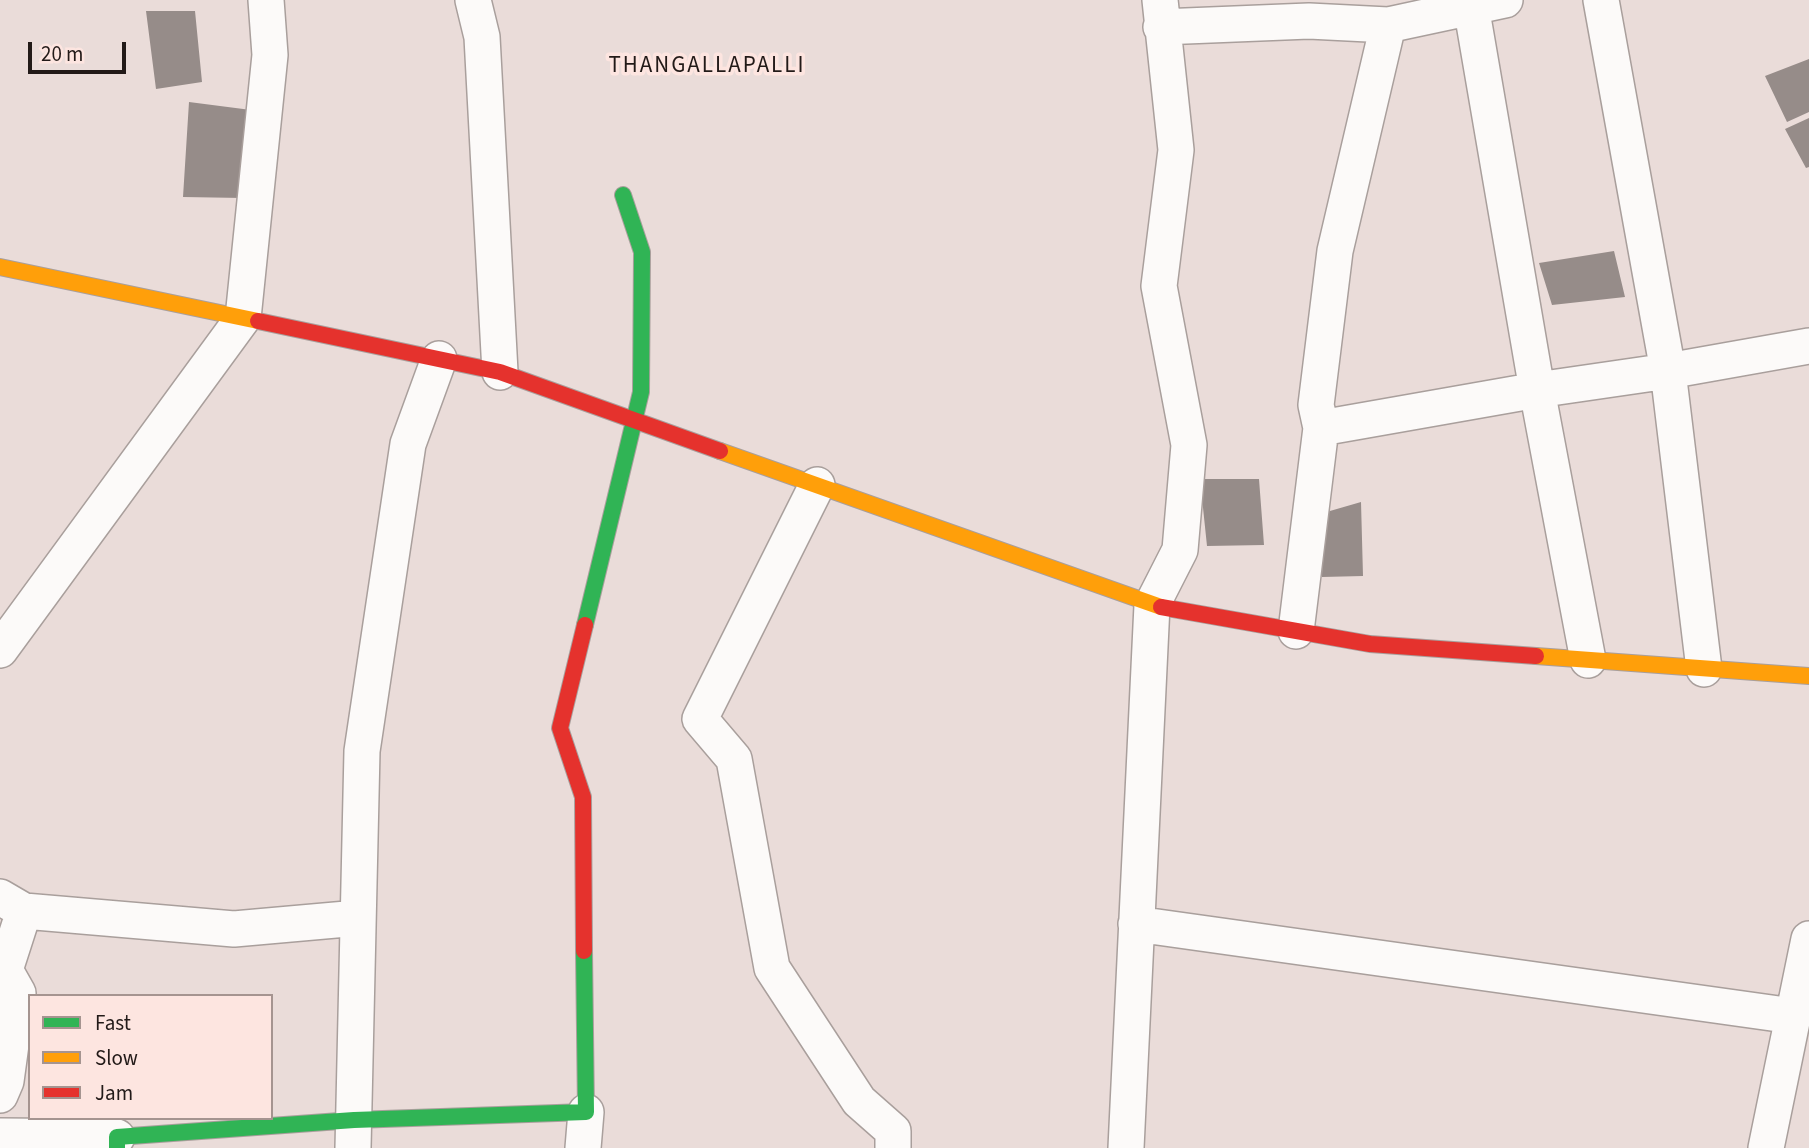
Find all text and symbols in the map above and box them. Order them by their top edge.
scale bar [32,28,130,72]
text: 20 m [41,39,83,69]
district label: THANGALLAPALLI [610,53,804,81]
legend [28,994,273,1120]
text: Fast [95,1008,131,1038]
text: Slow [95,1043,138,1073]
text: Jam [95,1078,133,1108]

